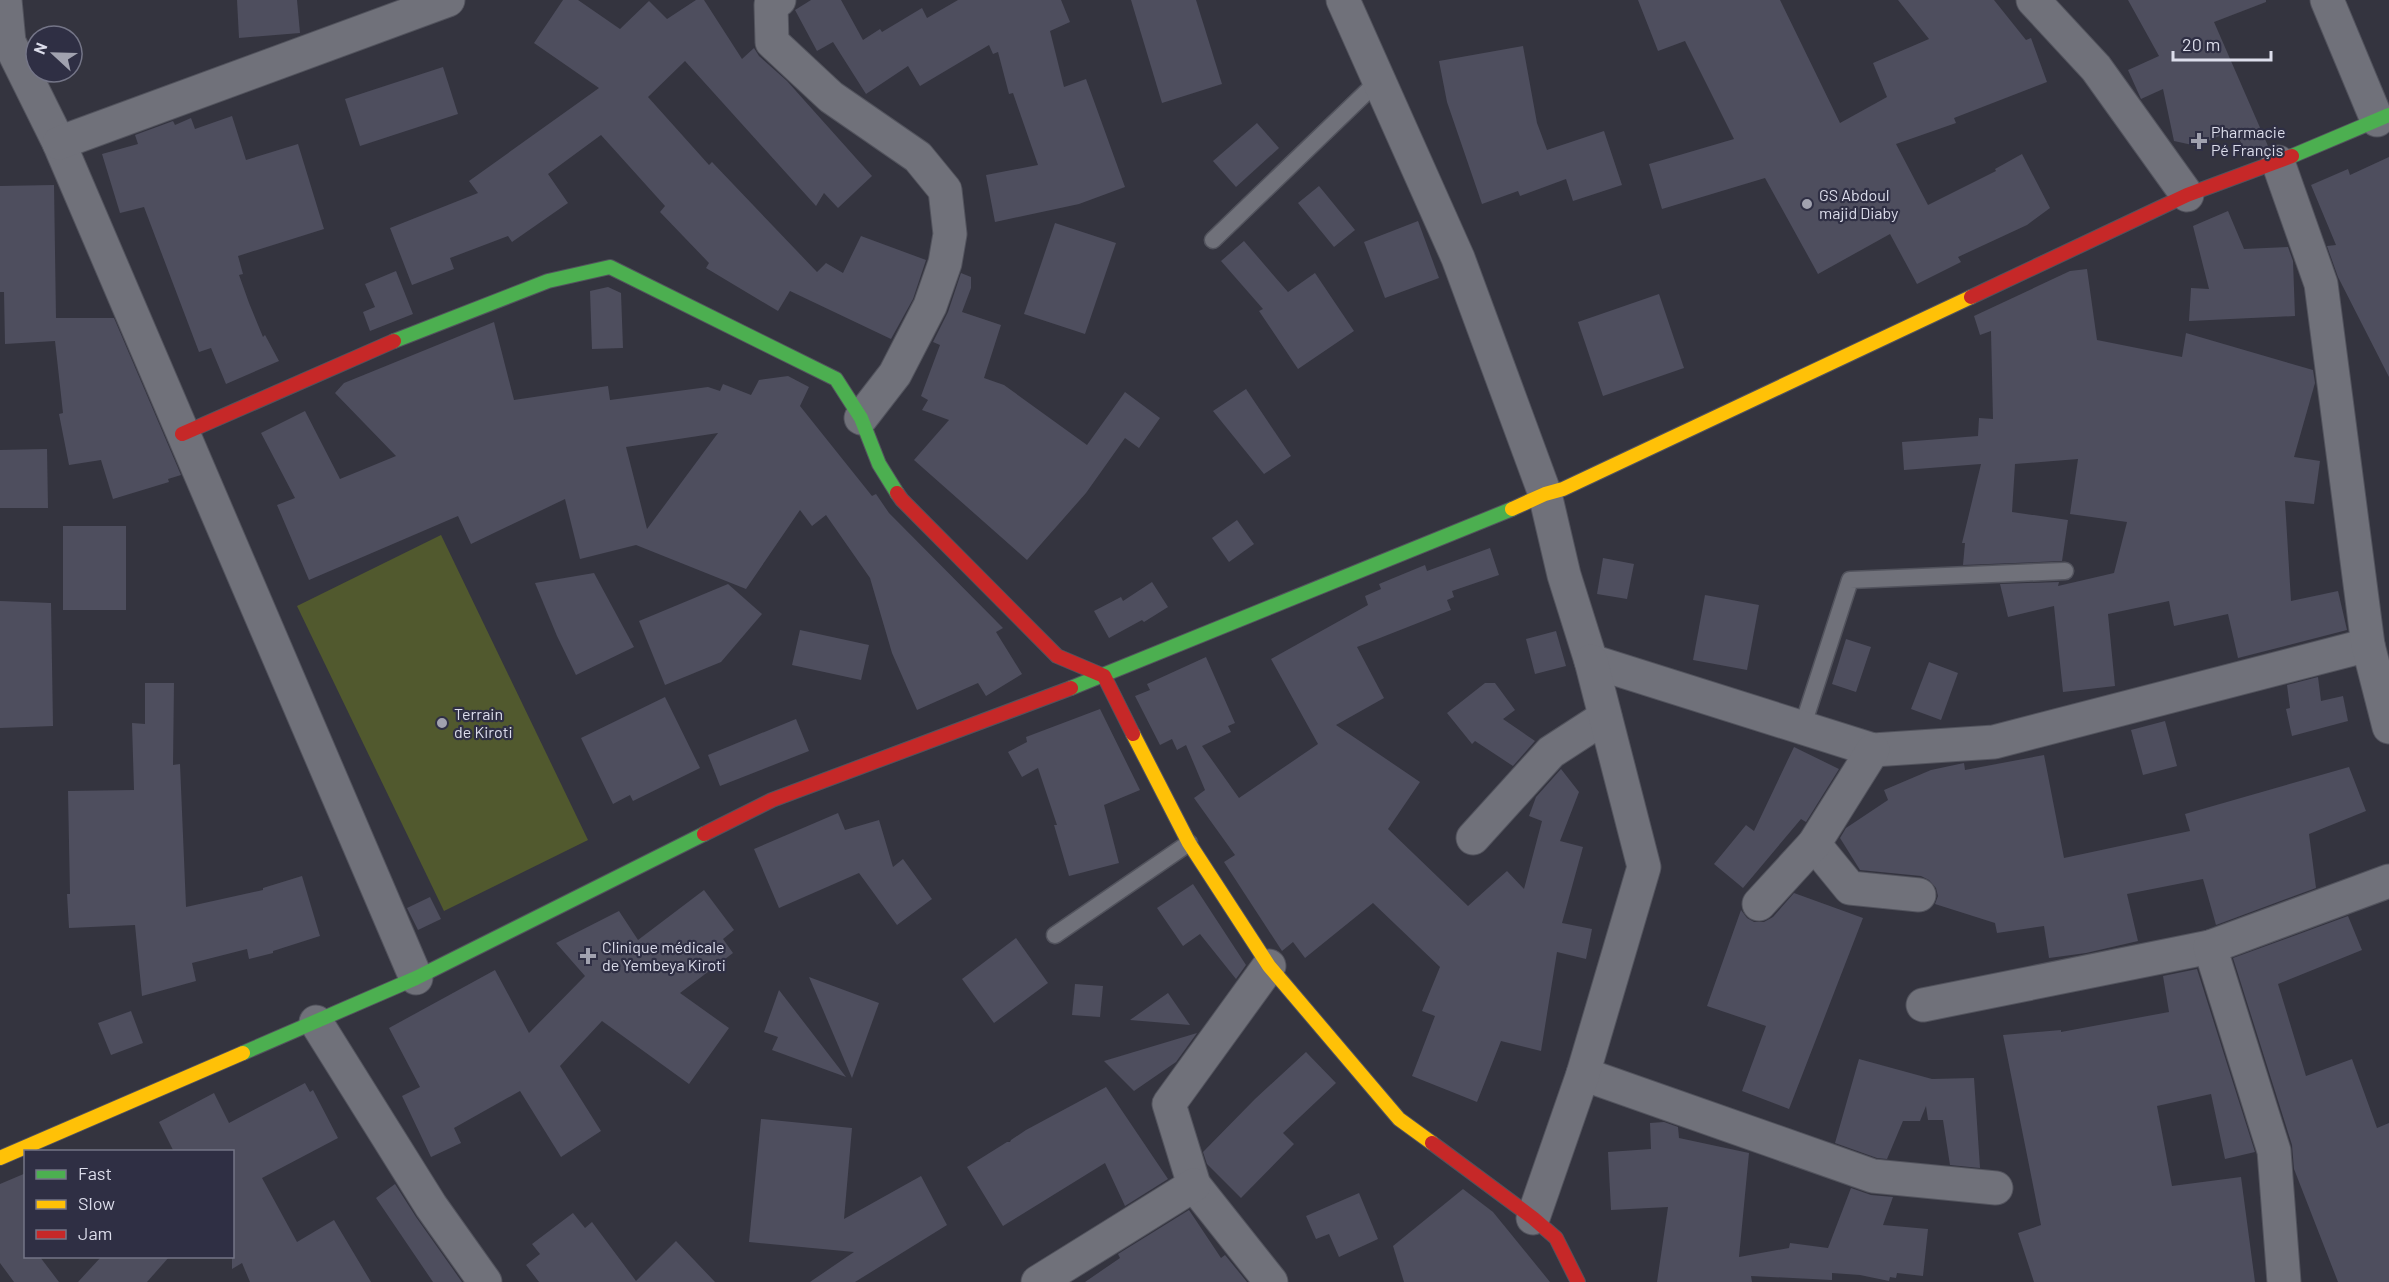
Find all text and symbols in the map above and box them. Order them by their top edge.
north arrow [24,24,84,84]
scale bar [2173,24,2270,62]
text: 20 m [2182,33,2220,55]
text: N [29,40,50,57]
place label: Pharmacie Pé Françis [2211,122,2285,159]
marker: Pharmacie Pé Françis [2192,134,2206,148]
place label: GS Abdoul majid Diaby [1819,185,1899,222]
marker: GS Abdoul majid Diaby [1800,197,1814,211]
place label: Terrain de Kiroti [454,704,513,741]
marker: Terrain de Kiroti [435,716,449,730]
place label: Clinique médicale de Yembeya Kiroti [602,937,726,974]
marker: Clinique médicale de Yembeya Kiroti [579,947,597,965]
legend [24,1150,234,1258]
text: Fast [78,1162,112,1184]
text: Slow [78,1192,115,1214]
text: Jam [78,1222,112,1244]

